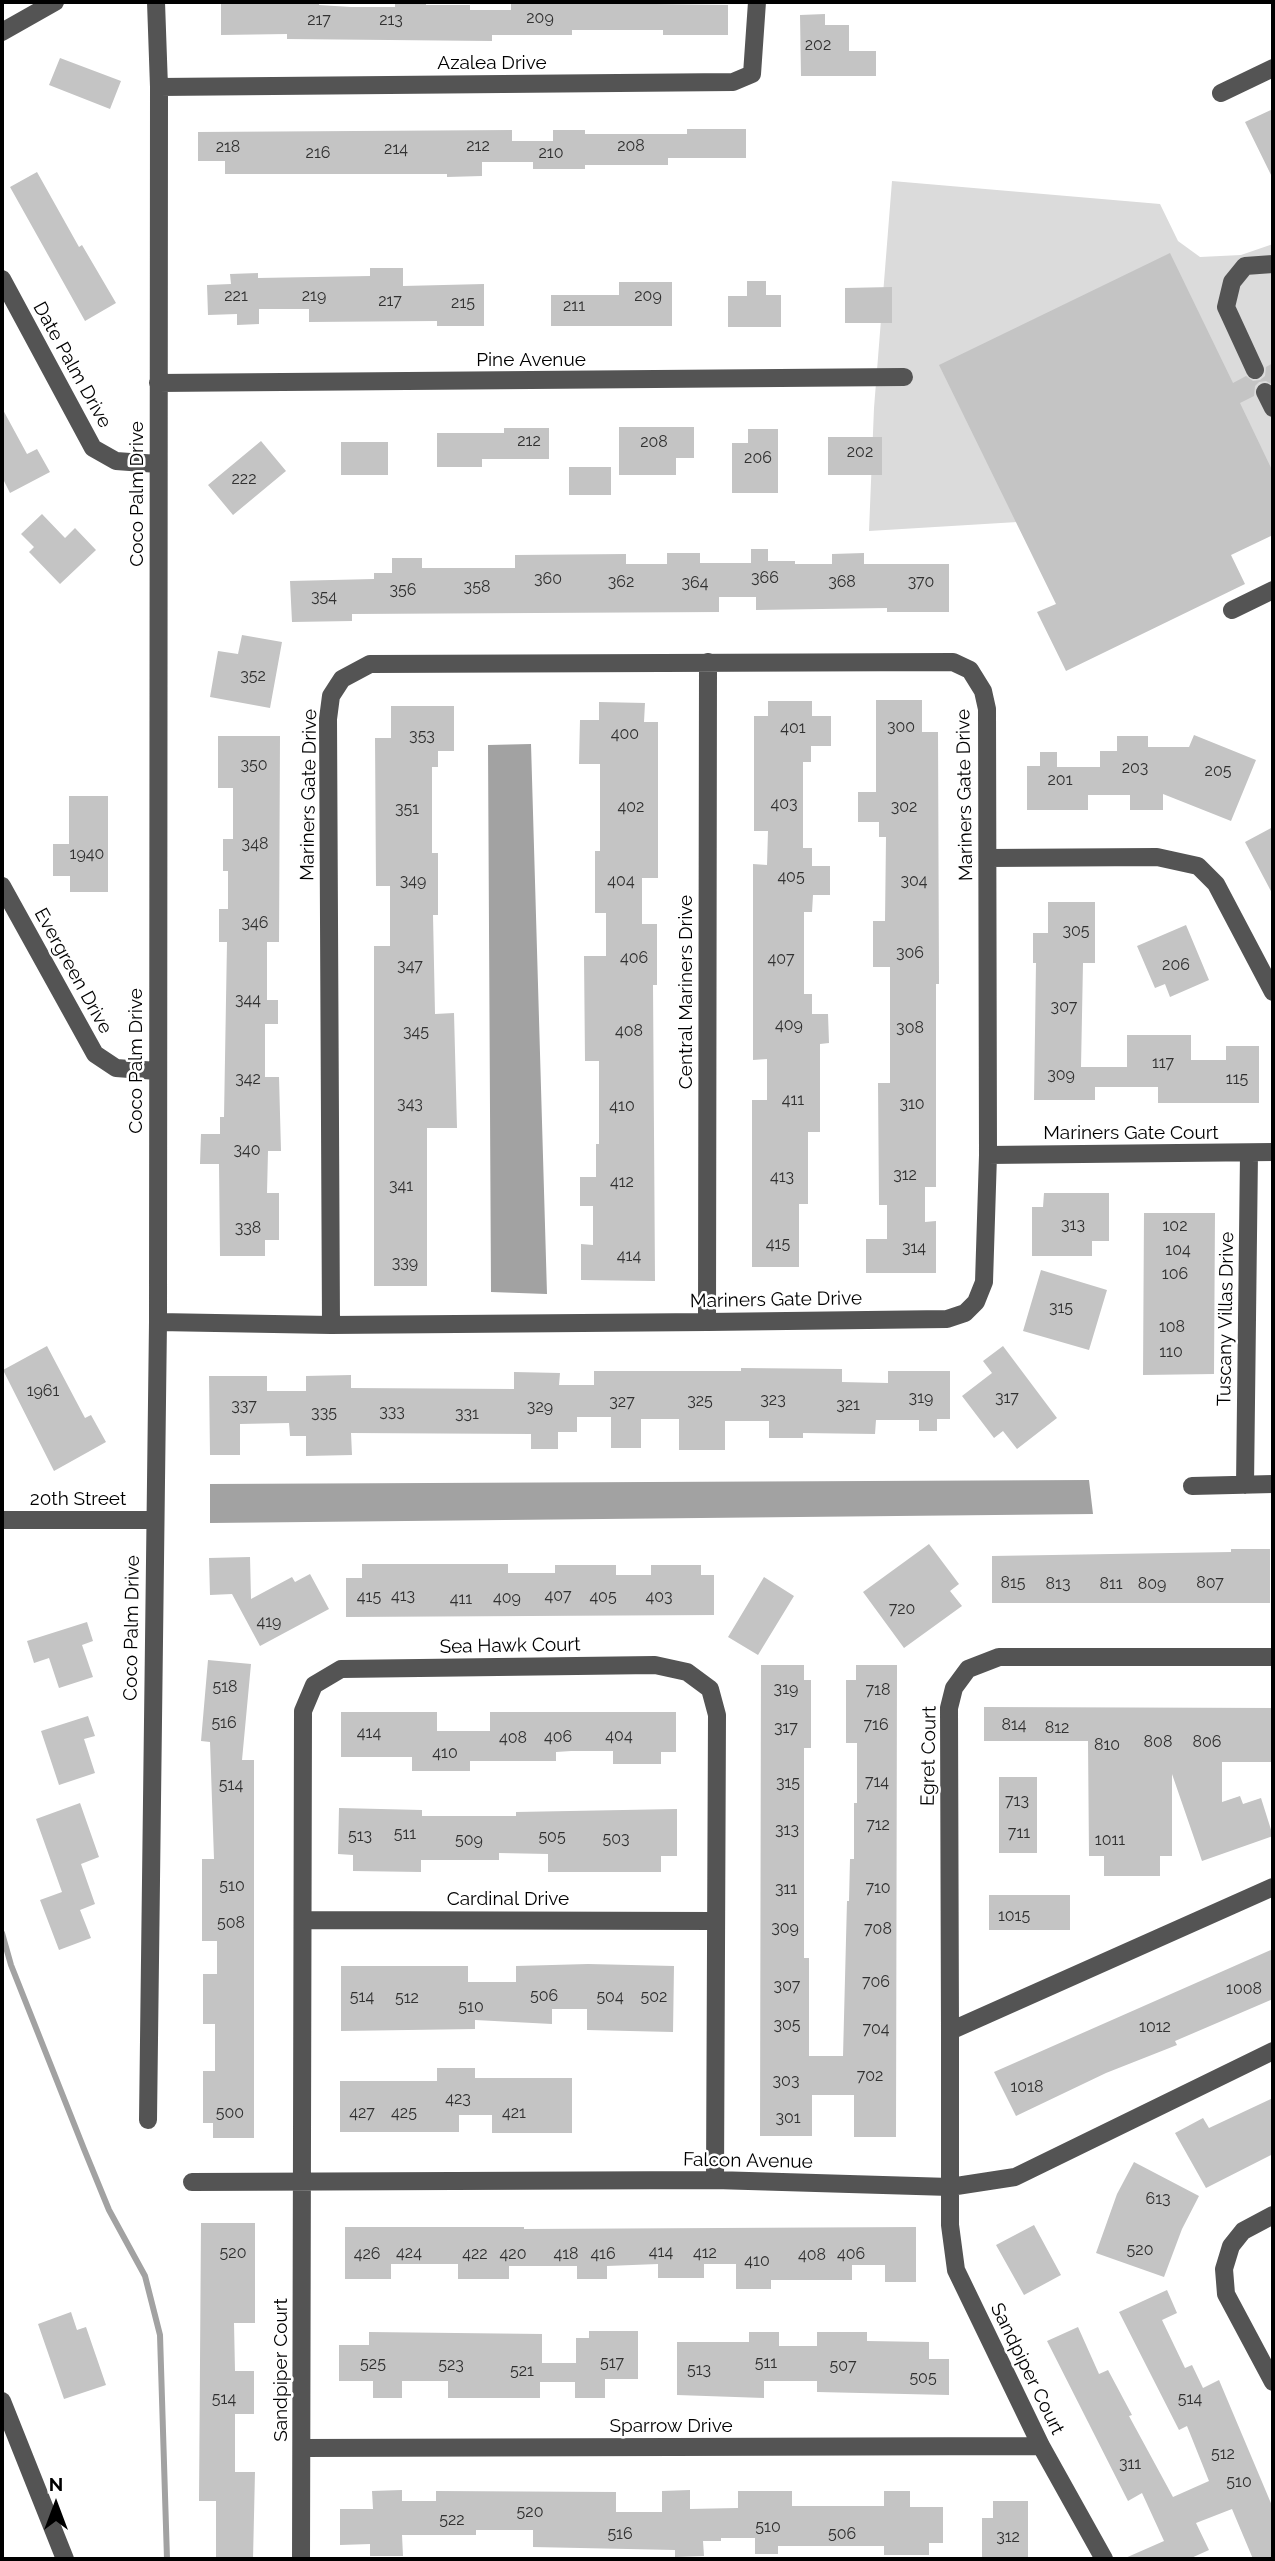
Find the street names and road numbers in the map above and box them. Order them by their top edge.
street label: Azalea Drive [437,52,547,74]
street label: Date Palm Drive [28,298,116,432]
street label: Pine Avenue [476,349,586,371]
street label: Coco Palm Drive [126,421,148,567]
street label: Mariners Gate Drive [296,709,322,881]
street label: Mariners Gate Drive [952,709,978,881]
street label: Central Mariners Drive [675,895,697,1089]
street label: Evergreen Drive [29,904,117,1038]
street label: Coco Palm Drive [125,988,147,1134]
street label: Mariners Gate Court [1043,1122,1219,1144]
street label: Tuscany Villas Drive [1213,1232,1239,1406]
street label: Mariners Gate Drive [690,1287,862,1313]
street label: 20th Street [30,1488,126,1510]
street label: Coco Palm Drive [119,1555,145,1701]
street label: Sea Hawk Court [439,1633,581,1659]
street label: Egret Court [917,1706,941,1806]
street label: Cardinal Drive [447,1888,569,1910]
street label: Falcon Avenue [683,2148,813,2174]
street label: Sandpiper Court [270,2298,292,2442]
street label: Sandpiper Court [985,2299,1069,2439]
street label: Sparrow Drive [609,2415,733,2437]

